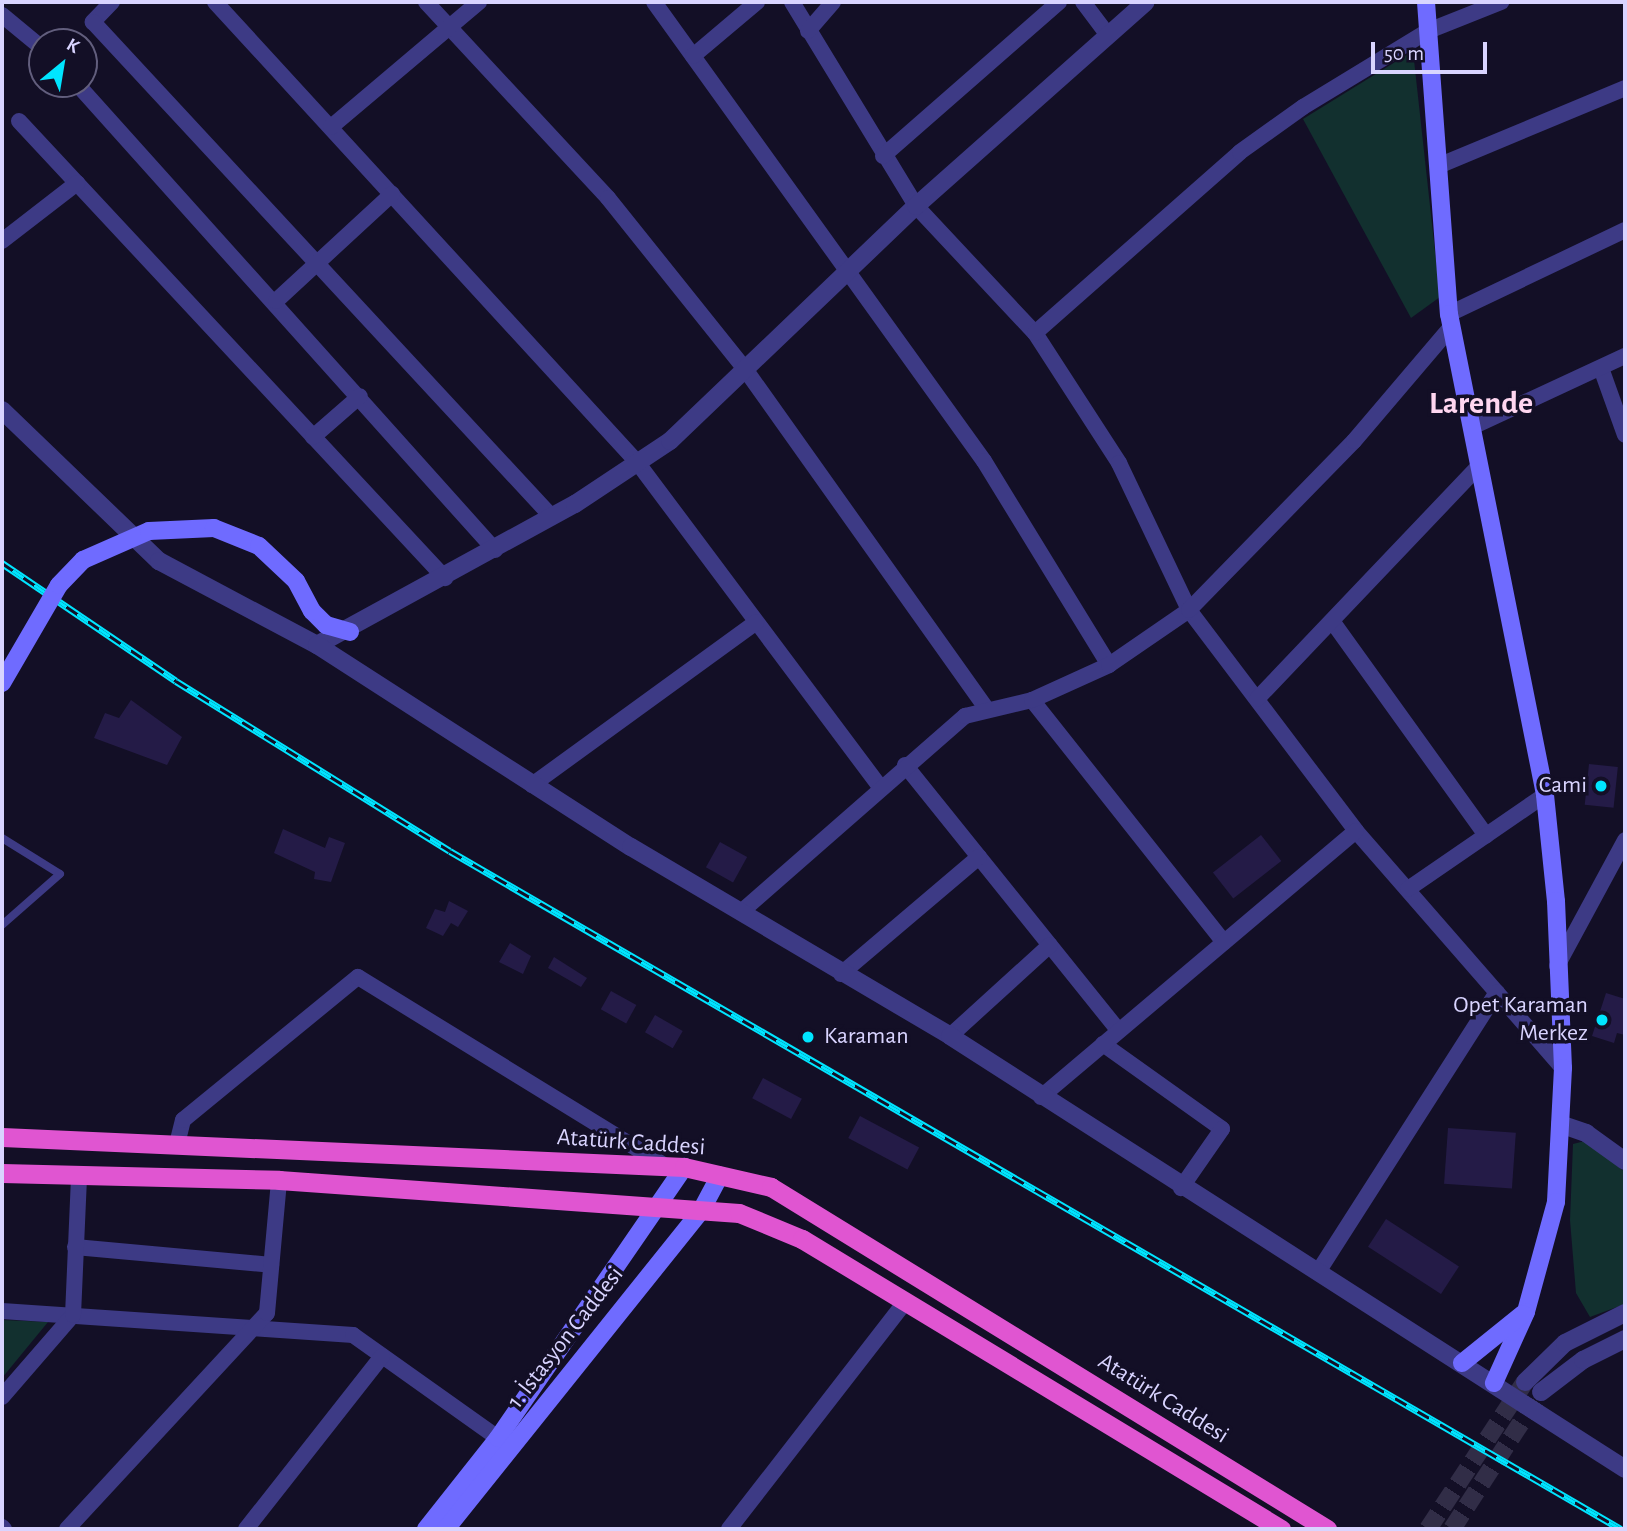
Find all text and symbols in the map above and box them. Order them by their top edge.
north arrow [28,28,98,98]
scale bar [1375,28,1490,72]
text: K [63,35,82,57]
text: 50 m [1384,43,1424,64]
district label: Larende [1429,384,1533,422]
place label: Cami [1539,772,1587,800]
marker: Cami [1593,778,1609,794]
place label: Opet Karaman Merkez [1453,992,1588,1048]
marker: Opet Karaman Merkez [1594,1012,1610,1028]
place label: Karaman [824,1023,909,1051]
marker: Karaman [798,1027,818,1047]
street label: Atatürk Caddesi [556,1123,706,1163]
street label: 1. İstasyon Caddesi [502,1261,630,1415]
street label: Atatürk Caddesi [1092,1347,1234,1451]

